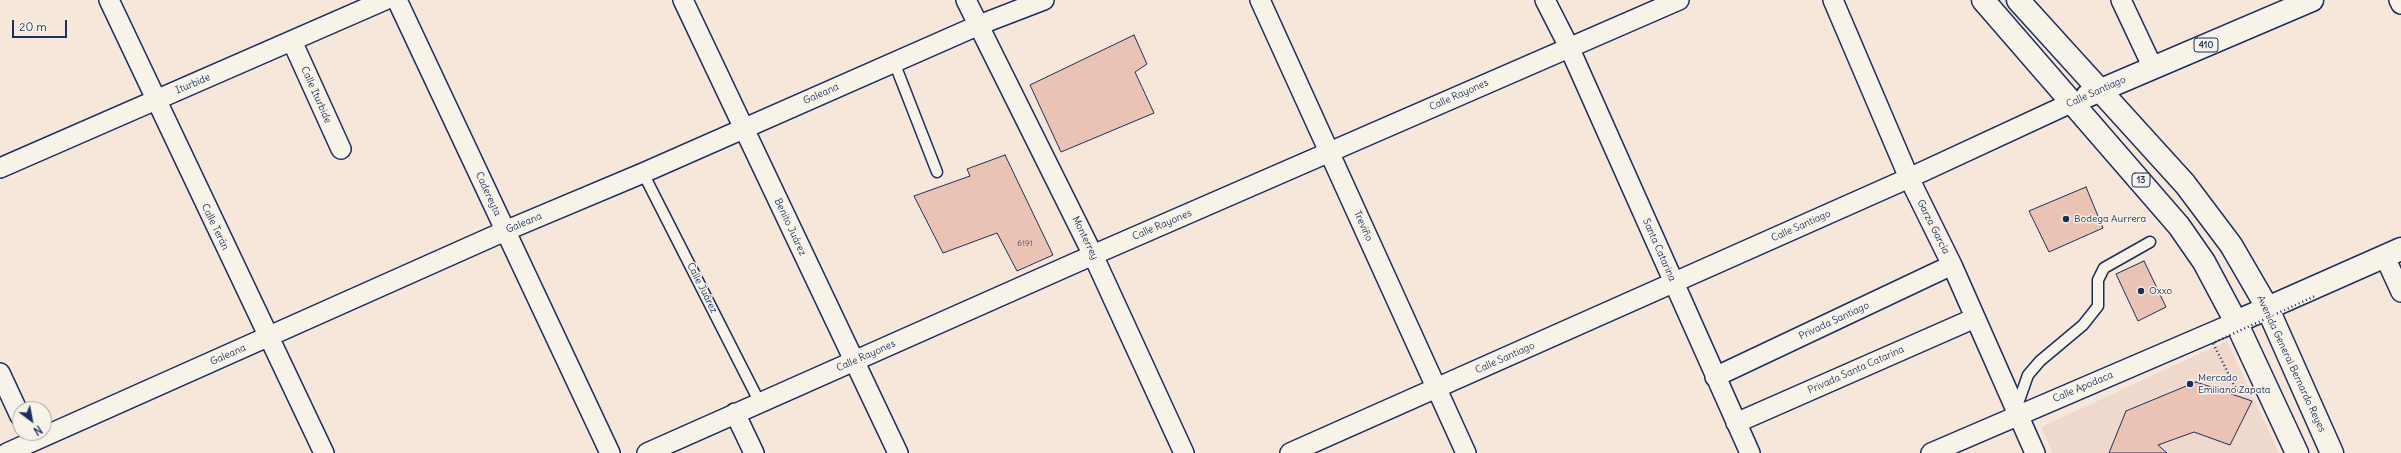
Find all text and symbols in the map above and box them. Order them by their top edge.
scale bar [14,12,69,38]
text: 20 m [19,19,47,34]
road number: 410 [2194,38,2218,52]
street label: Calle Iturbide [298,65,334,125]
street label: Iturbide [174,71,212,97]
street label: Calle Santiago [2064,74,2128,110]
street label: Calle Rayones [1428,77,1490,113]
street label: Galeana [801,81,841,107]
street label: Cadereyta [473,170,503,218]
road number: 13 [2132,173,2150,187]
street label: Benito Juárez [771,196,809,258]
street label: Garza García [1914,198,1952,256]
street label: Calle Terán [199,202,231,252]
street label: Calle Rayones [1130,207,1194,243]
street label: Calle Santiago [1769,208,1833,244]
street label: Treviño [1351,209,1375,243]
street label: Galeana [504,210,544,236]
place label: Bodega Aurrera [2074,213,2146,225]
street label: Monterrey [1069,214,1101,262]
marker: Bodega Aurrera [2061,214,2071,224]
street label: Santa Catarina [1640,217,1678,283]
house number: 6191 [1017,239,1033,249]
street label: Calle Juárez [684,261,720,315]
place label: Oxxo [2149,285,2172,297]
marker: Oxxo [2136,286,2146,296]
street label: Avenida General Bernardo Reyes [2254,294,2328,434]
street label: Privada Santiago [1797,299,1871,343]
street label: Calle Rayones [835,338,897,374]
street label: Calle Santiago [1473,340,1537,376]
street label: Galeana [208,342,248,368]
street label: Privada Santa Catarina [1806,343,1906,397]
street label: Calle Apodaca [2051,369,2115,405]
place label: Mercado Emiliano Zapata [2198,372,2271,396]
marker: Mercado Emiliano Zapata [2185,379,2195,389]
north arrow [12,401,52,441]
text: N [31,422,45,438]

